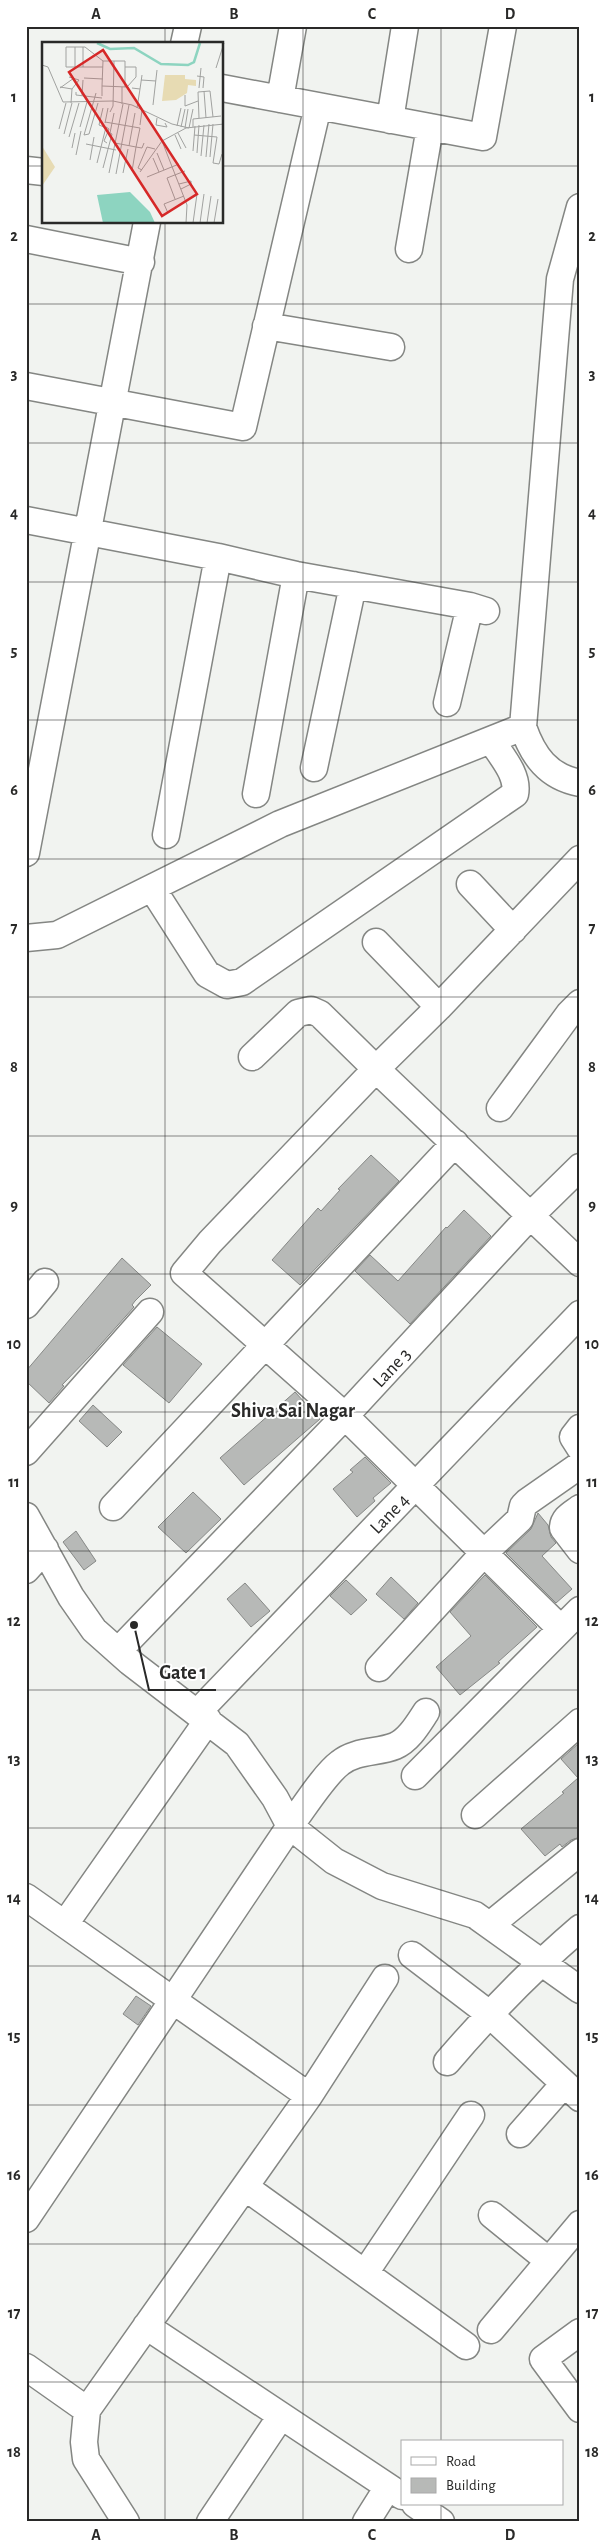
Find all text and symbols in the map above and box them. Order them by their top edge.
text: A [91,6,101,22]
text: B [229,6,239,22]
text: C [368,6,377,22]
text: D [505,6,516,22]
inset map [42,42,224,224]
text: 1 [11,89,17,105]
text: 1 [589,89,595,105]
text: 2 [10,228,18,244]
text: 2 [588,228,596,244]
text: 3 [11,366,18,382]
text: 3 [589,366,596,382]
text: 4 [10,505,18,521]
text: 4 [588,505,596,521]
text: 5 [11,643,18,659]
text: 5 [589,643,596,659]
text: 6 [10,782,18,798]
text: 6 [588,782,596,798]
text: 7 [11,920,18,936]
text: 7 [589,920,596,936]
text: 8 [10,1059,18,1075]
text: 8 [588,1059,596,1075]
text: 9 [10,1197,18,1213]
text: 9 [588,1197,596,1213]
text: 10 [7,1336,21,1352]
text: 10 [585,1336,599,1352]
street label: Lane 3 [369,1345,415,1391]
district label: Shiva Sai Nagar [231,1401,355,1421]
text: 11 [8,1474,20,1490]
text: 11 [586,1474,598,1490]
street label: Lane 4 [367,1490,413,1538]
text: 12 [7,1613,21,1629]
text: 12 [585,1613,599,1629]
callout: Gate 1 [149,1655,216,1690]
text: Gate 1 [159,1663,207,1683]
text: 13 [8,1751,20,1767]
text: 13 [586,1751,598,1767]
text: 14 [7,1890,21,1906]
text: 14 [585,1890,599,1906]
text: 15 [8,2028,20,2044]
text: 15 [586,2028,598,2044]
text: 16 [7,2167,21,2183]
text: 16 [585,2167,599,2183]
text: 17 [8,2305,20,2321]
text: 17 [586,2305,598,2321]
legend [401,2440,564,2506]
text: 18 [7,2444,21,2460]
text: 18 [585,2444,599,2460]
text: Road [446,2454,476,2469]
text: Building [446,2478,496,2493]
text: A [91,2527,101,2543]
text: B [229,2527,239,2543]
text: C [368,2527,377,2543]
text: D [505,2527,516,2543]

